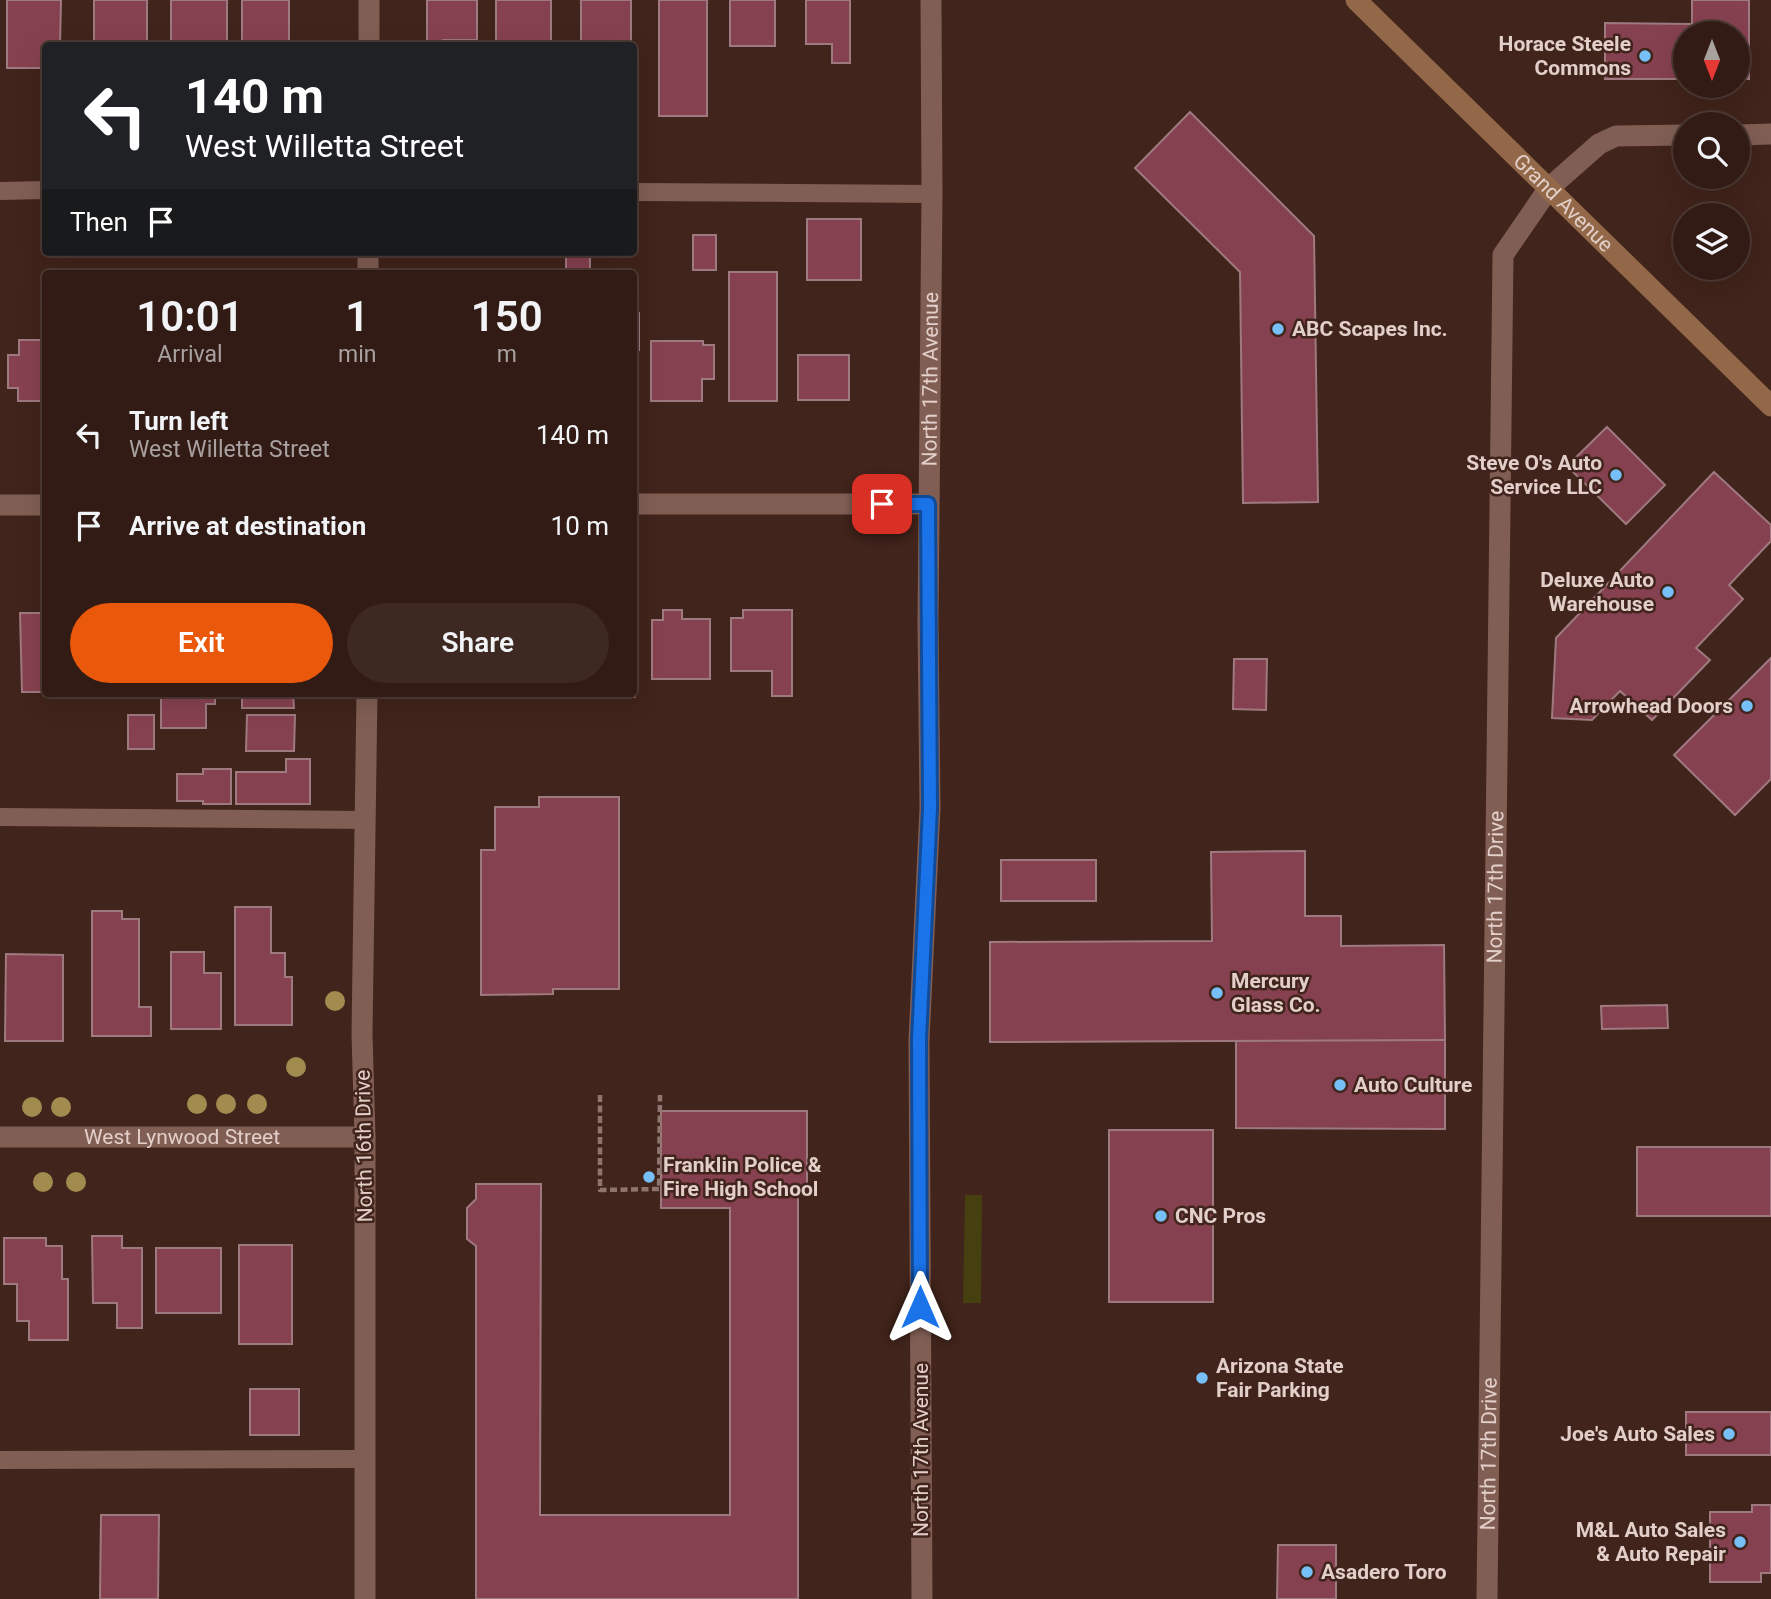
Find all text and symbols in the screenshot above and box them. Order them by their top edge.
north arrow [1673,21,1750,98]
map controls [1673,21,1750,280]
place label: Horace Steele Commons [1499,32,1631,80]
marker: Horace Steele Commons [1637,48,1653,64]
text: 140 m [185,68,324,125]
icon: left [70,70,161,161]
button: search [1673,112,1750,189]
text: West Willetta Street [185,127,464,165]
street label: Grand Avenue [1508,149,1618,257]
icon: arrive [142,203,180,241]
button: layers [1673,203,1750,280]
text: Then [70,207,128,237]
text: 10:01 [136,292,244,341]
text: 1 [345,292,369,341]
text: 150 [471,292,543,341]
street label: North 17th Avenue [917,292,943,467]
place label: ABC Scapes Inc. [1292,317,1448,341]
marker: ABC Scapes Inc. [1270,321,1286,337]
text: Arrival [157,341,223,368]
text: min [338,341,376,368]
text: m [497,341,517,368]
text: Turn left [129,406,228,436]
icon: left [70,416,108,454]
text: 140 m [536,420,609,450]
text: West Willetta Street [129,436,330,463]
place label: Steve O's Auto Service LLC [1466,451,1602,499]
marker: Steve O's Auto Service LLC [1608,467,1624,483]
pin [852,474,912,534]
icon: arrive [863,485,901,523]
icon: arrive [70,507,108,545]
text: Arrive at destination [129,511,366,541]
text: 10 m [551,511,609,541]
place label: Deluxe Auto Warehouse [1540,568,1654,616]
marker: Deluxe Auto Warehouse [1660,584,1676,600]
button: Exit [70,603,333,683]
button: Share [347,603,609,683]
place label: Arrowhead Doors [1569,694,1733,718]
marker: Arrowhead Doors [1739,698,1755,714]
street label: North 17th Drive [1483,811,1508,964]
place label: Mercury Glass Co. [1231,969,1321,1017]
marker: Mercury Glass Co. [1209,985,1225,1001]
street label: North 16th Drive [351,1069,377,1223]
place label: Auto Culture [1354,1073,1472,1097]
marker: Auto Culture [1332,1077,1348,1093]
street label: West Lynwood Street [84,1125,280,1149]
place label: Franklin Police & Fire High School [663,1153,822,1201]
marker: Franklin Police & Fire High School [641,1169,657,1185]
place label: CNC Pros [1175,1204,1266,1228]
marker: CNC Pros [1153,1208,1169,1224]
position arrow [883,1270,957,1344]
place label: Arizona State Fair Parking [1216,1354,1344,1402]
street label: North 17th Avenue [909,1363,933,1537]
marker: Arizona State Fair Parking [1194,1370,1210,1386]
street label: North 17th Drive [1476,1377,1502,1531]
place label: Joe's Auto Sales [1560,1422,1715,1446]
marker: Joe's Auto Sales [1721,1426,1737,1442]
place label: M&L Auto Sales & Auto Repair [1576,1518,1726,1566]
marker: M&L Auto Sales & Auto Repair [1732,1534,1748,1550]
place label: Asadero Toro [1321,1560,1447,1584]
marker: Asadero Toro [1299,1564,1315,1580]

